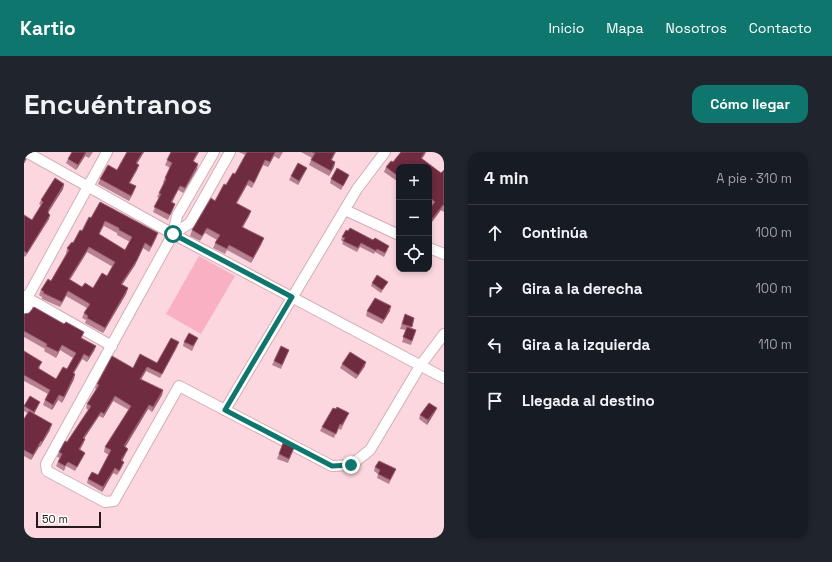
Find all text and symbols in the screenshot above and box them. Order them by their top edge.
text: Kartio [20,16,76,41]
text: Inicio [548,19,584,37]
text: Mapa [606,19,644,37]
text: Nosotros [666,19,727,37]
text: Contacto [749,19,812,37]
button: Cómo llegar [692,85,808,123]
text: Encuéntranos [24,86,212,122]
map controls [396,164,432,272]
button: + [396,164,432,200]
text: 4 min [484,167,529,189]
text: A pie · 310 m [716,170,792,187]
button: − [396,200,432,236]
icon: ahead [484,222,506,244]
text: Continúa [522,223,588,242]
text: 100 m [755,224,792,241]
route start [164,225,182,243]
button: locate [396,236,432,272]
icon: right [484,278,506,300]
text: Gira a la derecha [522,279,642,298]
text: 100 m [755,280,792,297]
icon: left [484,334,506,356]
text: Gira a la izquierda [522,335,650,354]
text: 110 m [758,336,792,353]
icon: arrive [484,390,506,412]
text: Llegada al destino [522,391,655,410]
route end [342,456,360,474]
scale bar [36,510,101,529]
text: 50 m [42,512,68,526]

